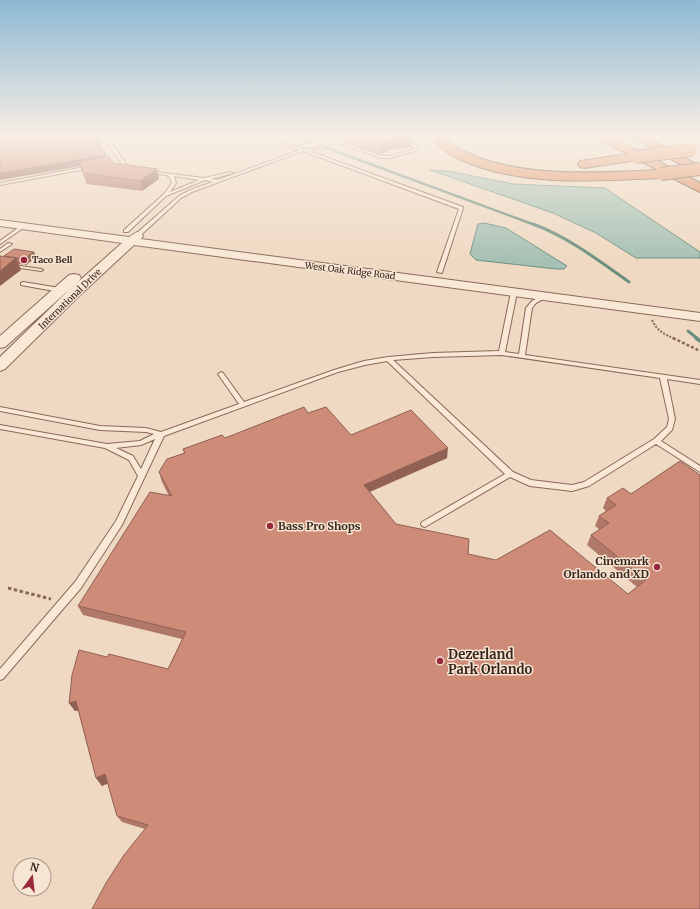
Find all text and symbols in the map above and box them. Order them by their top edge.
place label: Taco Bell [32,254,73,265]
marker: Taco Bell [19,255,29,265]
street label: West Oak Ridge Road [303,259,397,282]
street label: International Drive [36,266,103,331]
place label: Bass Pro Shops [278,519,361,533]
marker: Bass Pro Shops [265,521,275,531]
place label: Cinemark Orlando and XD [563,554,650,581]
marker: Cinemark Orlando and XD [652,562,662,572]
place label: Dezerland Park Orlando [448,646,533,678]
marker: Dezerland Park Orlando [435,656,445,666]
north arrow [12,857,52,897]
text: N [29,859,41,875]

